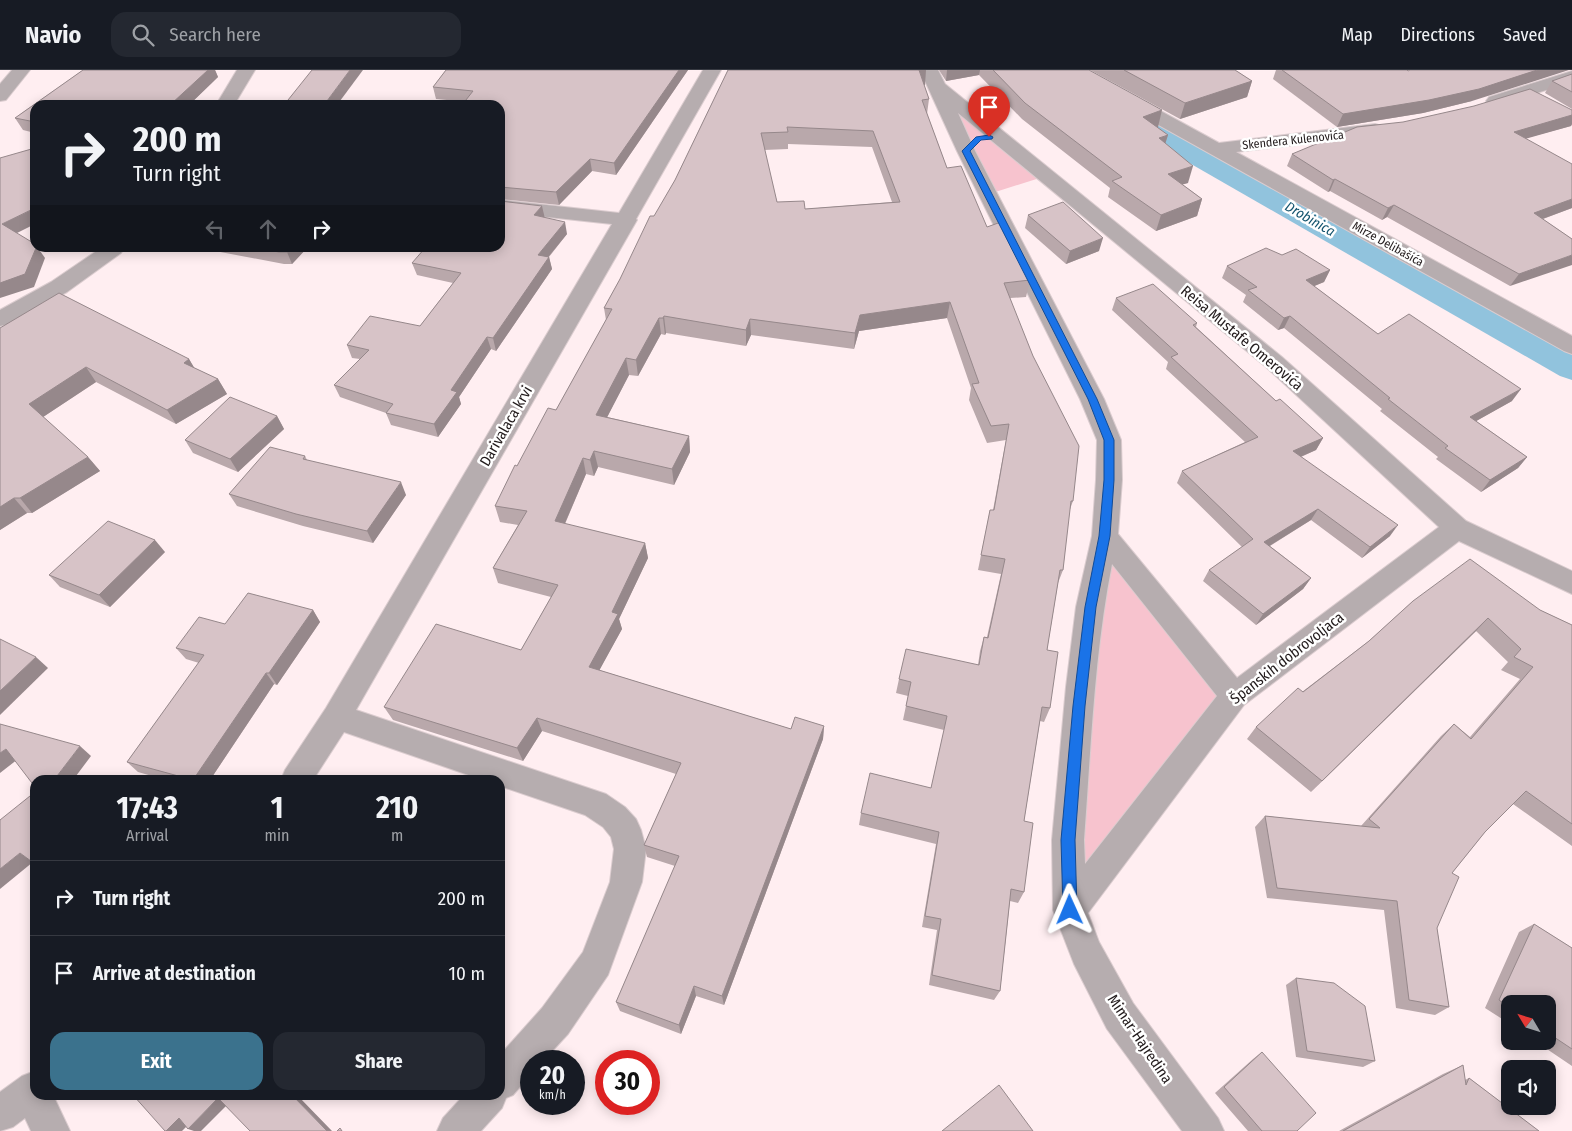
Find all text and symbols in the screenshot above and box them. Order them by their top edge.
search box [111,12,461,57]
text: Navio [25,21,81,49]
icon: search [129,21,157,49]
text: Search here [169,23,261,46]
text: Map [1341,24,1373,46]
text: Directions [1401,24,1475,46]
text: Saved [1503,24,1547,46]
pin [968,86,1010,137]
icon: arrive [975,93,1003,121]
text: 200 m [133,118,221,160]
icon: right [50,120,115,185]
street label: Skendera Kulenovića [1242,128,1345,152]
text: Turn right [133,160,221,187]
water label: Drobinica [1282,198,1338,240]
icon: left [201,215,229,243]
icon: ahead [254,215,282,243]
icon: right [307,215,335,243]
street label: Mirze Delibašića [1350,219,1426,269]
street label: Reisa Mustafe Omerovića [1177,282,1307,394]
street label: Darivalaca krvi [476,383,536,469]
street label: Španskih dobrovoljaca [1227,608,1347,708]
text: 17:43 [117,790,178,826]
text: 1 [271,790,283,826]
text: 210 [376,790,418,826]
text: Arrival [126,826,169,845]
text: min [265,826,289,845]
text: m [391,826,403,845]
position arrow [1043,883,1095,935]
icon: right [50,884,78,912]
text: Turn right [93,887,170,910]
text: 200 m [438,887,485,910]
icon: arrive [50,959,78,987]
text: Arrive at destination [93,962,256,985]
text: 10 m [449,962,485,985]
street label: Mimar-Hajredina [1104,991,1176,1087]
north arrow [1501,995,1556,1050]
map controls [1501,995,1556,1115]
button: Exit [50,1032,263,1090]
button: Share [273,1032,485,1090]
speed limit sign: 30 [595,1050,660,1115]
button: sound [1501,1060,1556,1115]
text: 20 [540,1061,565,1091]
text: km/h [539,1088,566,1102]

